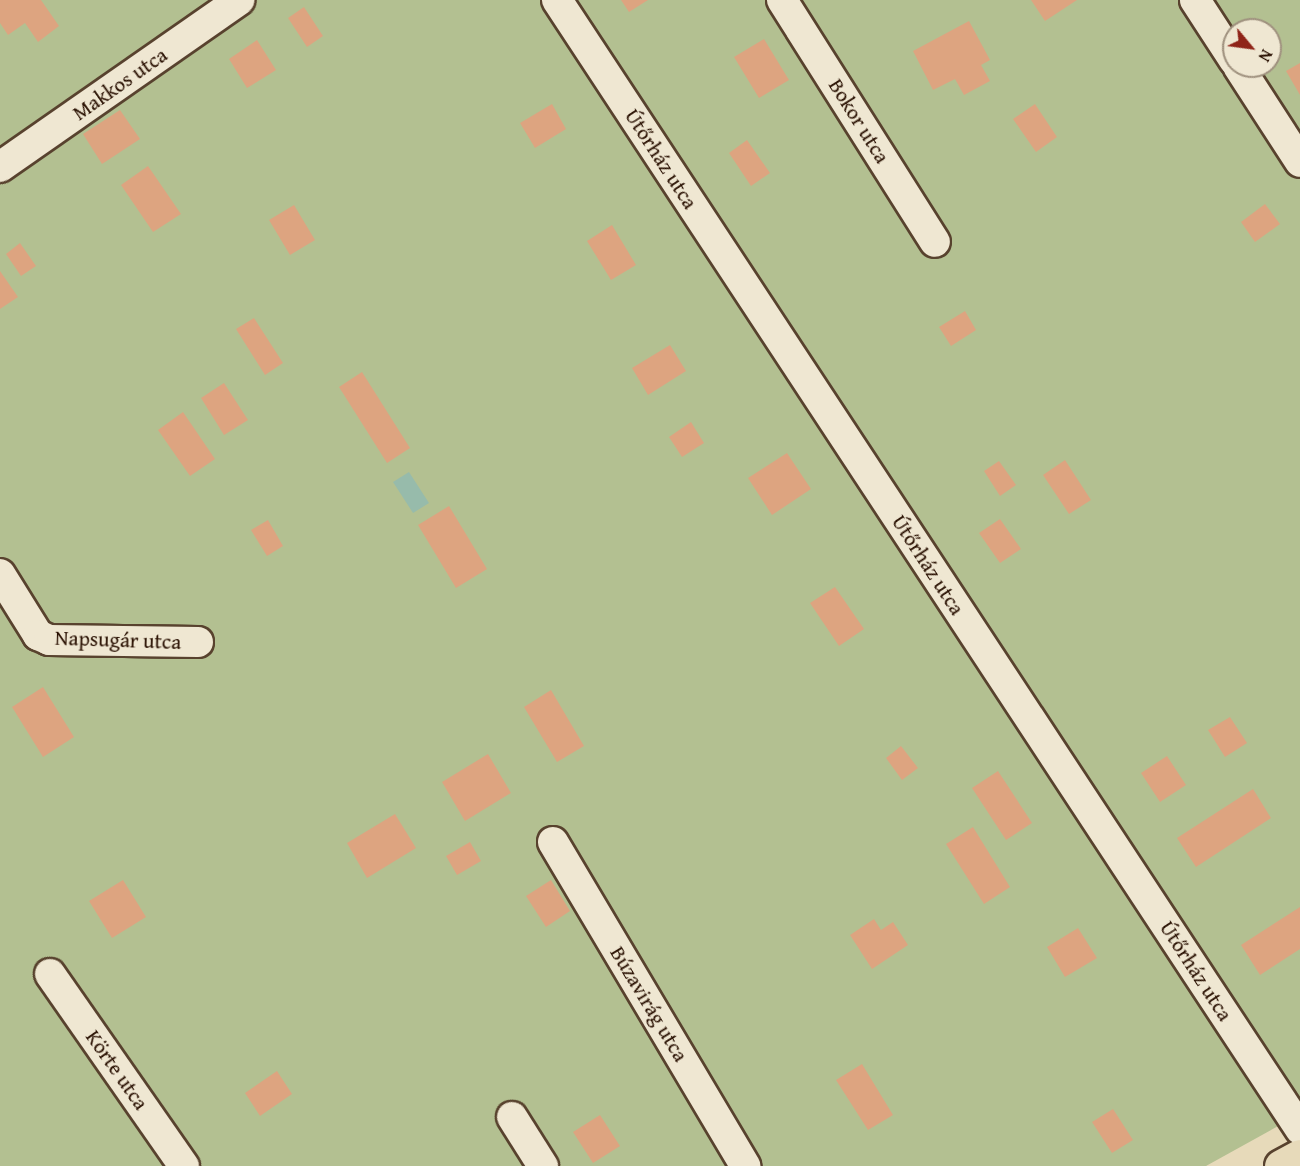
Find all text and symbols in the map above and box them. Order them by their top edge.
north arrow [1222,18,1282,78]
street label: Makkos utca [68,42,172,126]
text: N [1253,45,1279,66]
street label: Bokor utca [823,74,895,168]
street label: Útőrház utca [619,104,703,214]
street label: Útőrház utca [886,510,970,620]
street label: Napsugár utca [54,625,182,655]
street label: Útőrház utca [1154,916,1238,1026]
street label: Búzavirág utca [605,942,693,1066]
street label: Körte utca [80,1025,154,1115]

